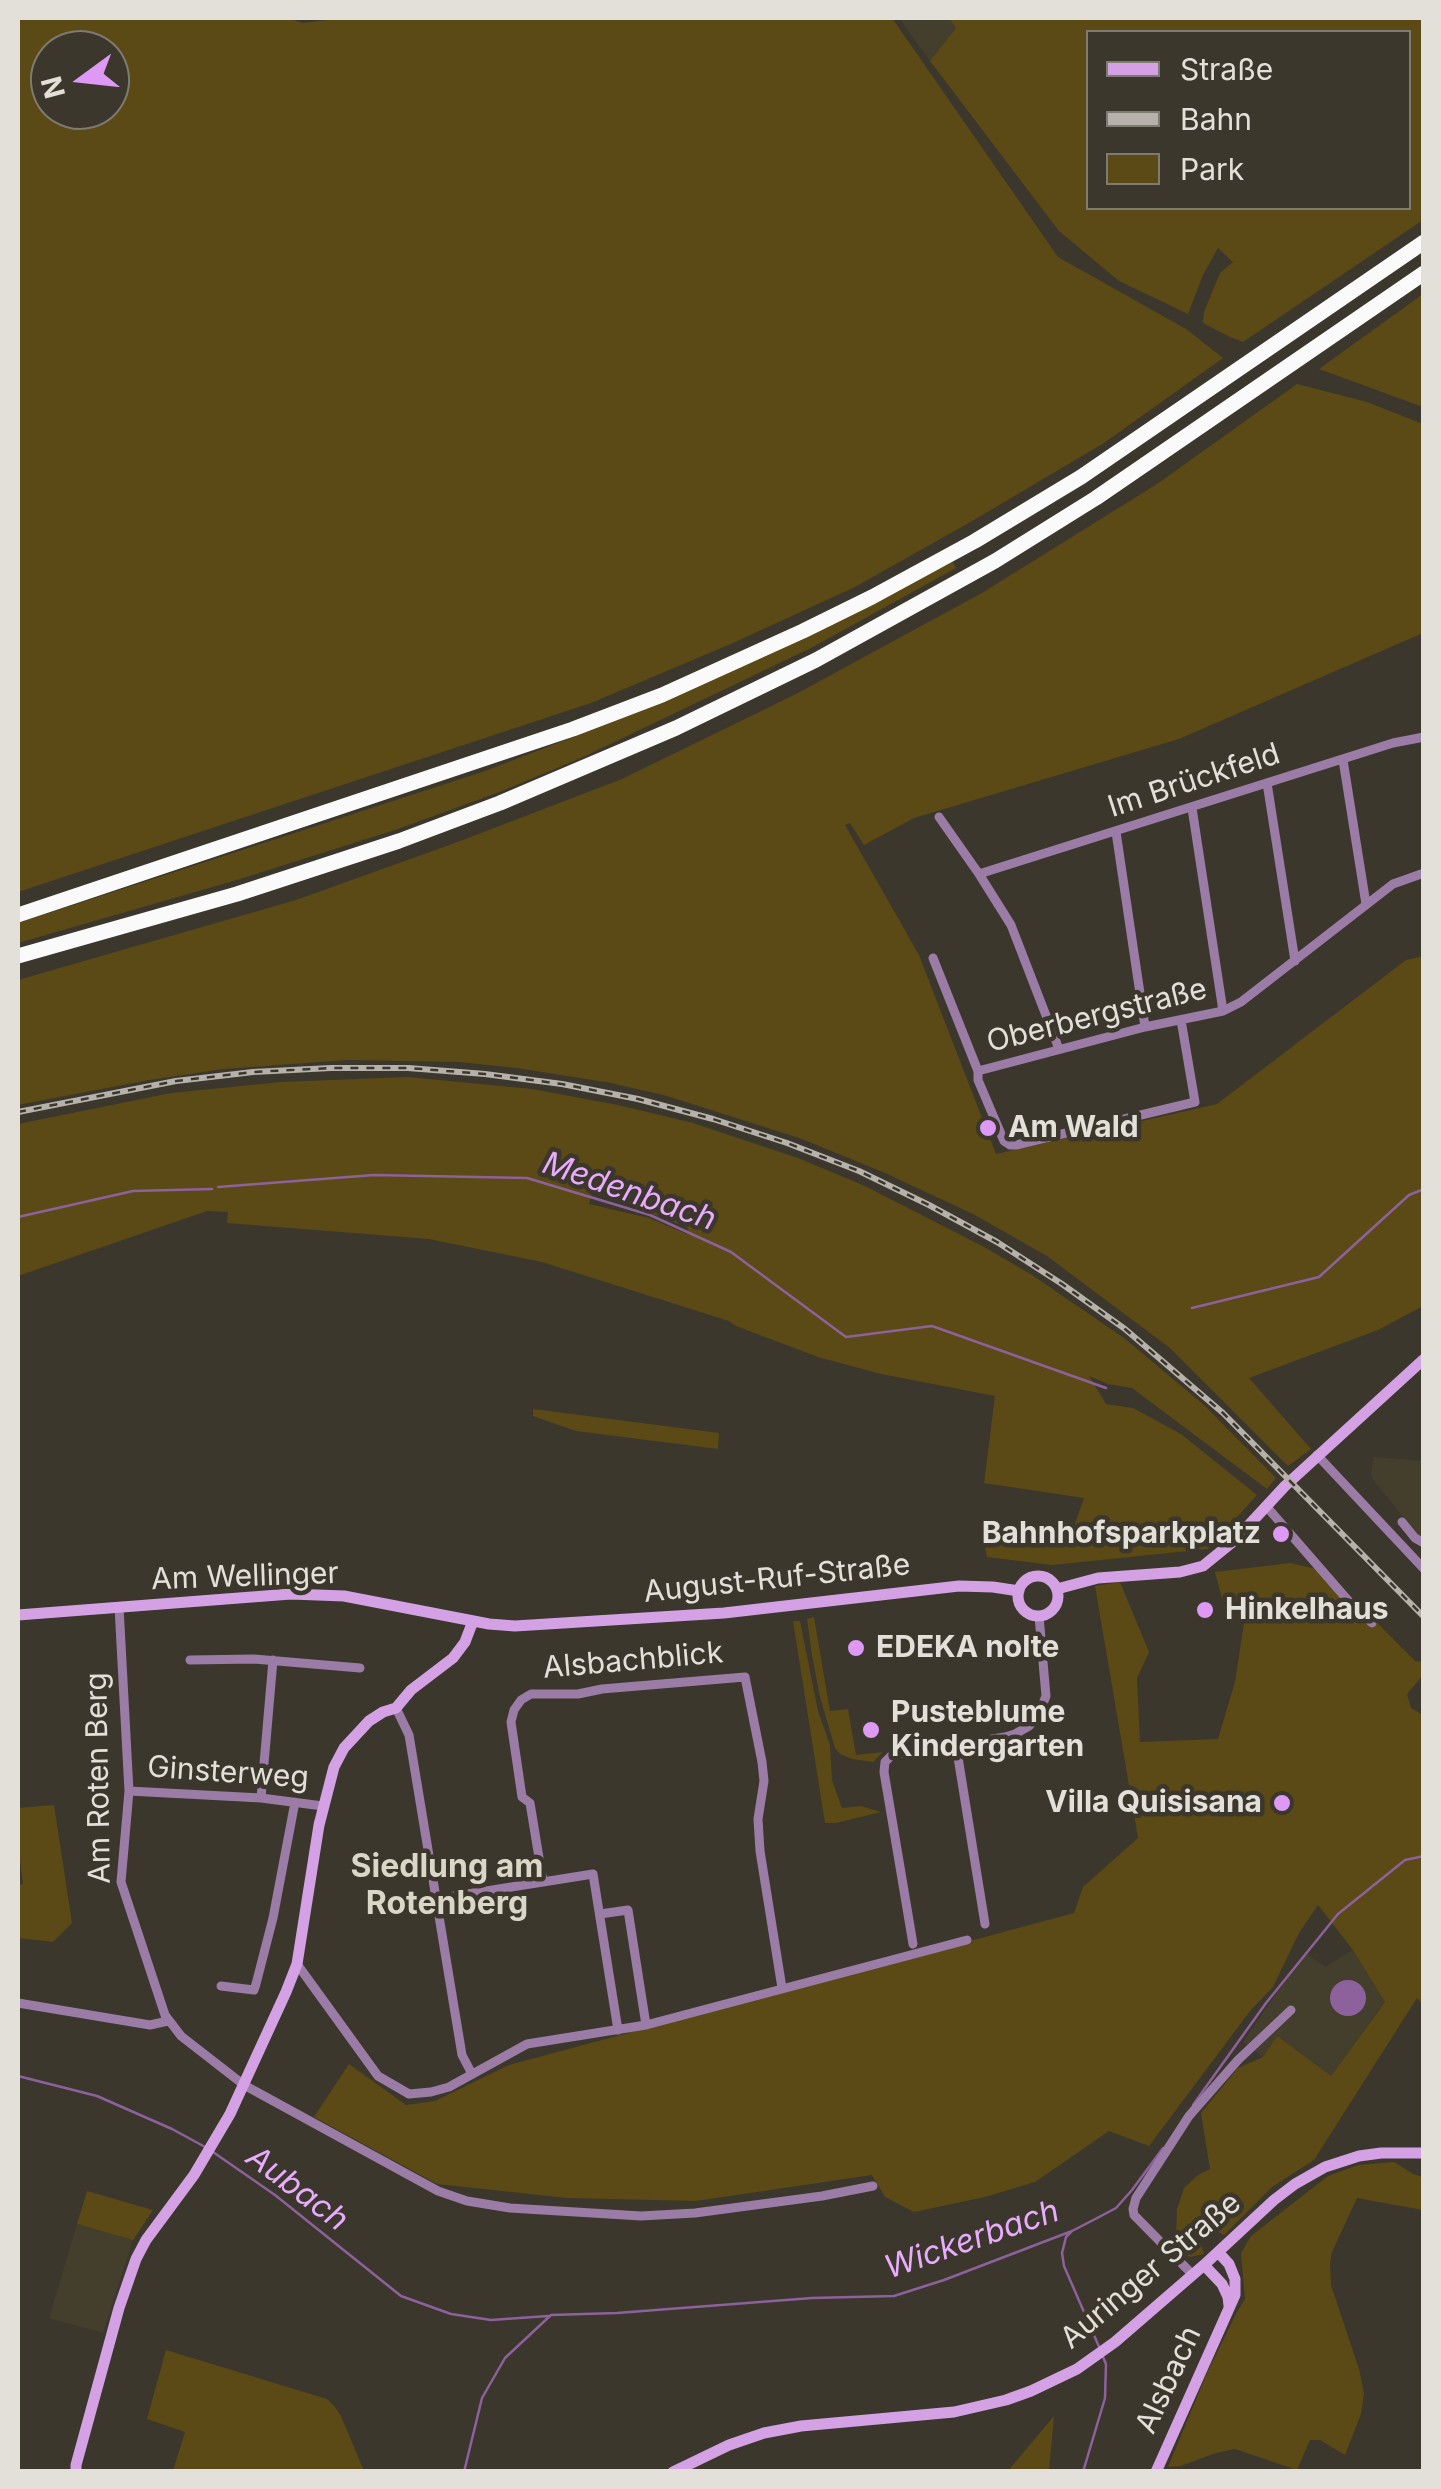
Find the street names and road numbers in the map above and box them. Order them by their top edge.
street label: Im Brückfeld [1104,736,1284,826]
street label: Oberbergstraße [983,971,1211,1061]
street label: August-Ruf-Straße [642,1547,912,1611]
street label: Am Wellinger [151,1556,339,1598]
street label: Alsbachblick [541,1635,725,1687]
street label: Am Roten Berg [79,1672,119,1884]
street label: Ginsterweg [146,1749,310,1797]
street label: Auringer Straße [1054,2185,1248,2357]
street label: Alsbach [1129,2321,1209,2439]

